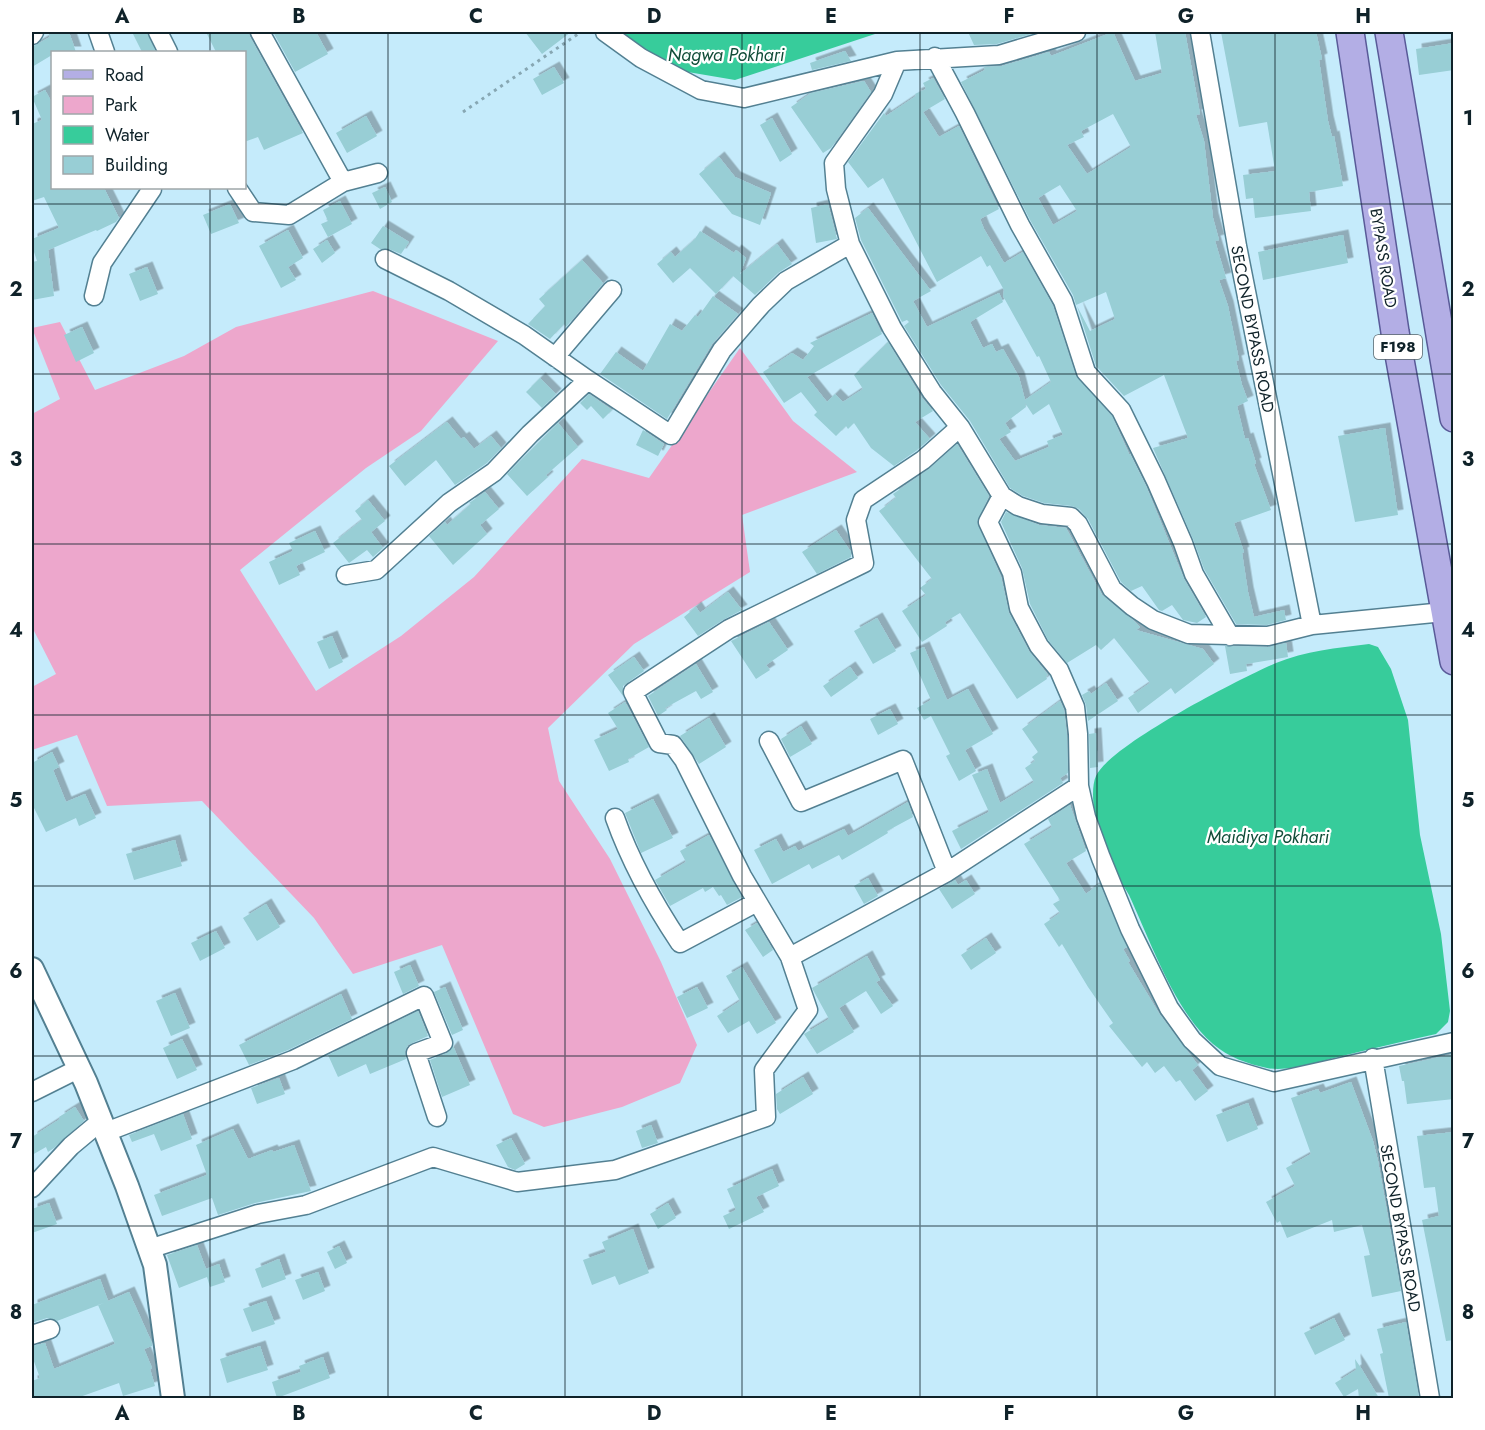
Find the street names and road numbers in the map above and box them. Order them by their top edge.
street label: BYPASS ROAD [1364,207,1403,310]
street label: SECOND BYPASS ROAD [1225,244,1280,415]
road number: F198 [1374,335,1422,359]
street label: SECOND BYPASS ROAD [1374,1142,1427,1314]

